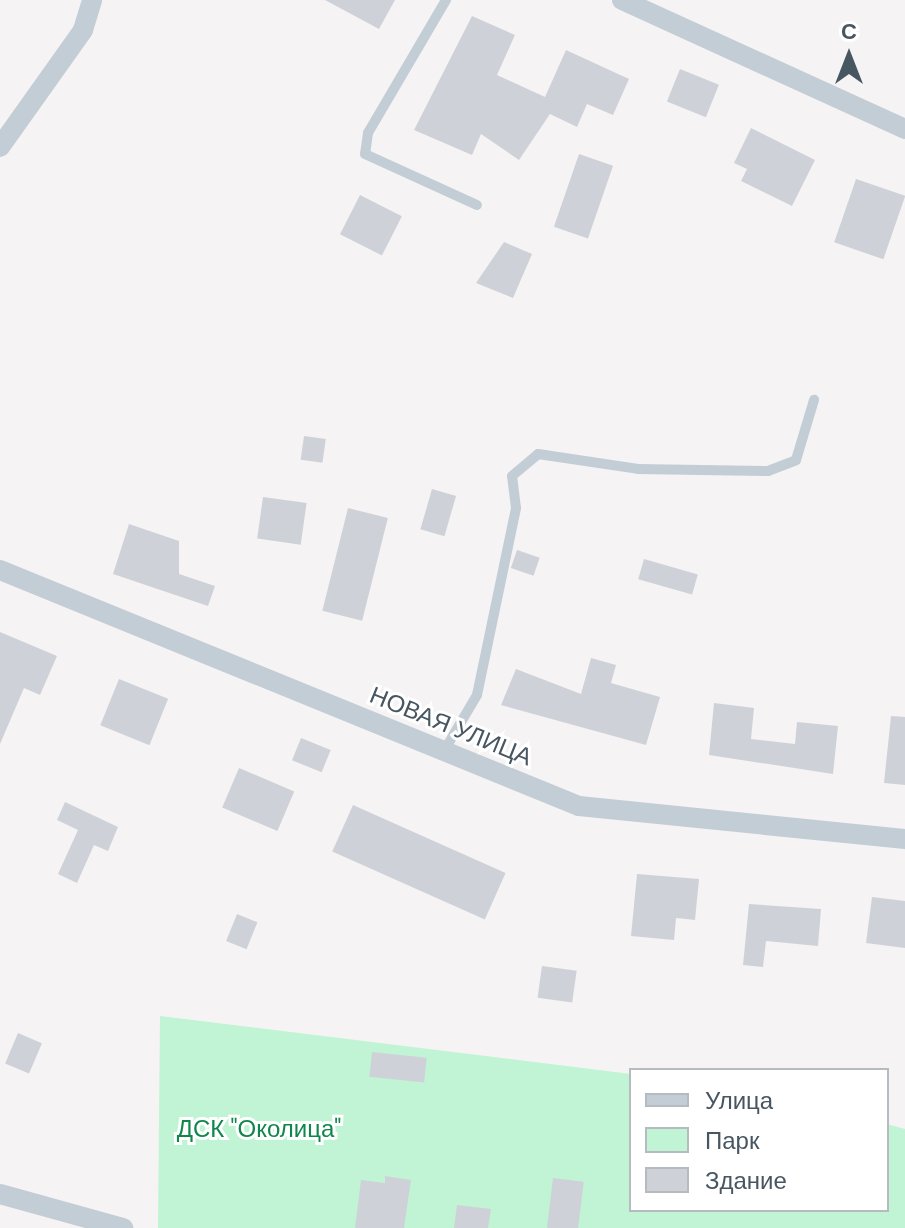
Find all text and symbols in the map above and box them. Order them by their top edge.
north arrow [809,16,889,96]
text: С [841,17,857,46]
street label: НОВАЯ УЛИЦА [366,680,536,772]
legend [629,1068,889,1212]
text: Улица [705,1085,773,1116]
park label: ДСК "Околица" [177,1115,341,1143]
text: Парк [705,1125,759,1156]
text: Здание [705,1165,787,1196]

